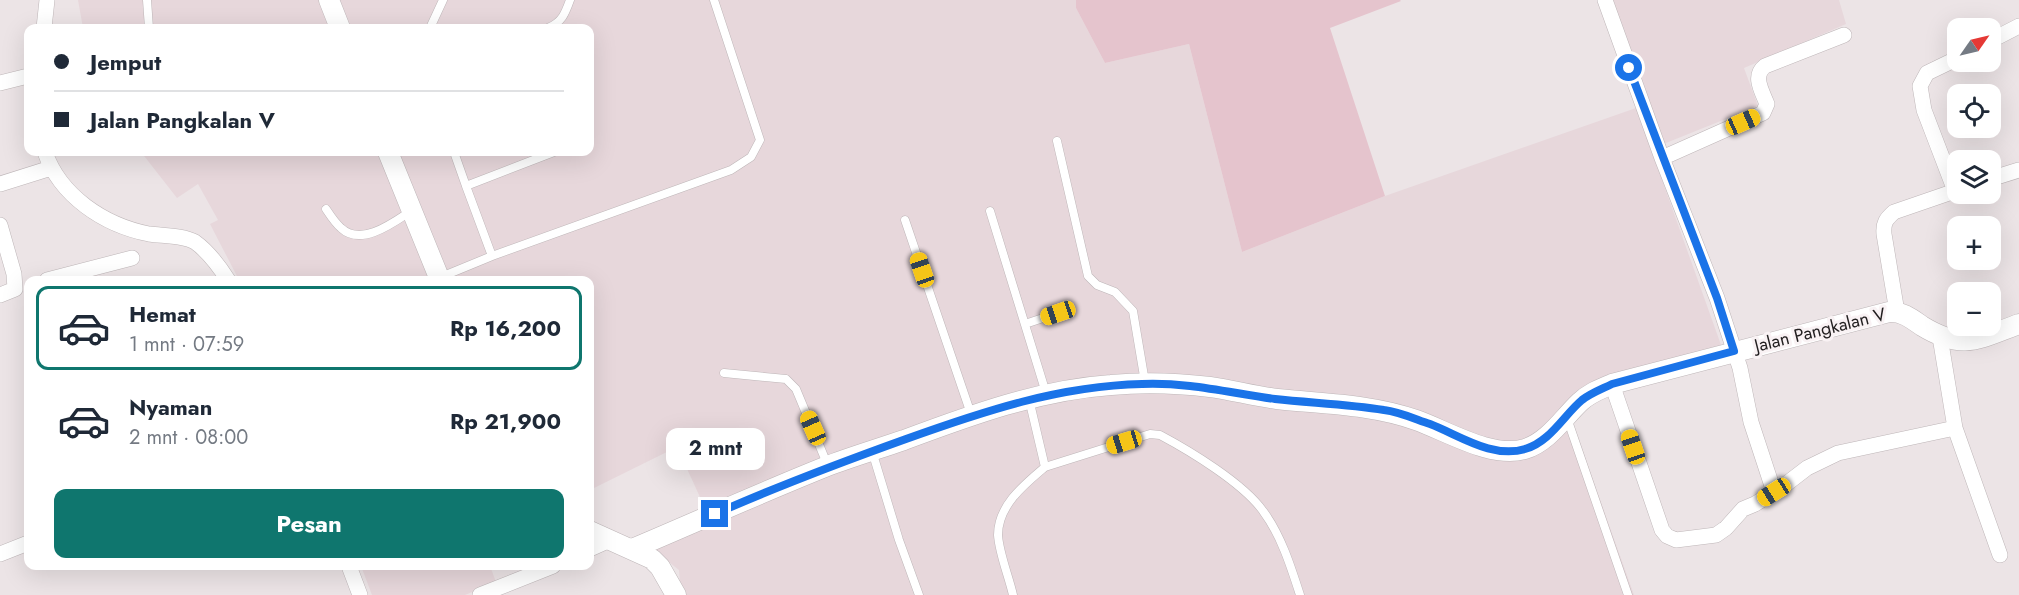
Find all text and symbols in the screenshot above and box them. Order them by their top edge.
north arrow [1947,18,2001,72]
map controls [1947,18,2001,336]
text: Jemput [90,46,161,78]
route start [1615,54,1642,81]
button: locate [1947,84,2001,138]
text: Jalan Pangkalan V [90,104,275,136]
car [1723,106,1763,138]
button: layers [1947,150,2001,204]
button: + [1947,216,2001,270]
car [908,250,936,290]
button: − [1947,282,2001,336]
text: Hemat [129,298,196,330]
car [1038,299,1078,327]
icon: car [57,301,111,355]
street label: Jalan Pangkalan V [1750,301,1888,359]
text: Rp 16,200 [450,312,561,344]
text: 1 mnt · 07:59 [129,330,244,359]
text: Nyaman [129,391,212,423]
icon: car [57,394,111,448]
text: Rp 21,900 [450,405,561,437]
car [797,408,829,448]
text: 2 mnt · 08:00 [129,423,248,452]
callout: 2 mnt [666,427,764,469]
car [1619,427,1647,467]
car [1104,428,1144,456]
text: 2 mnt [689,434,742,463]
car [1754,475,1794,509]
button: Pesan [54,489,564,558]
route end [701,500,728,527]

